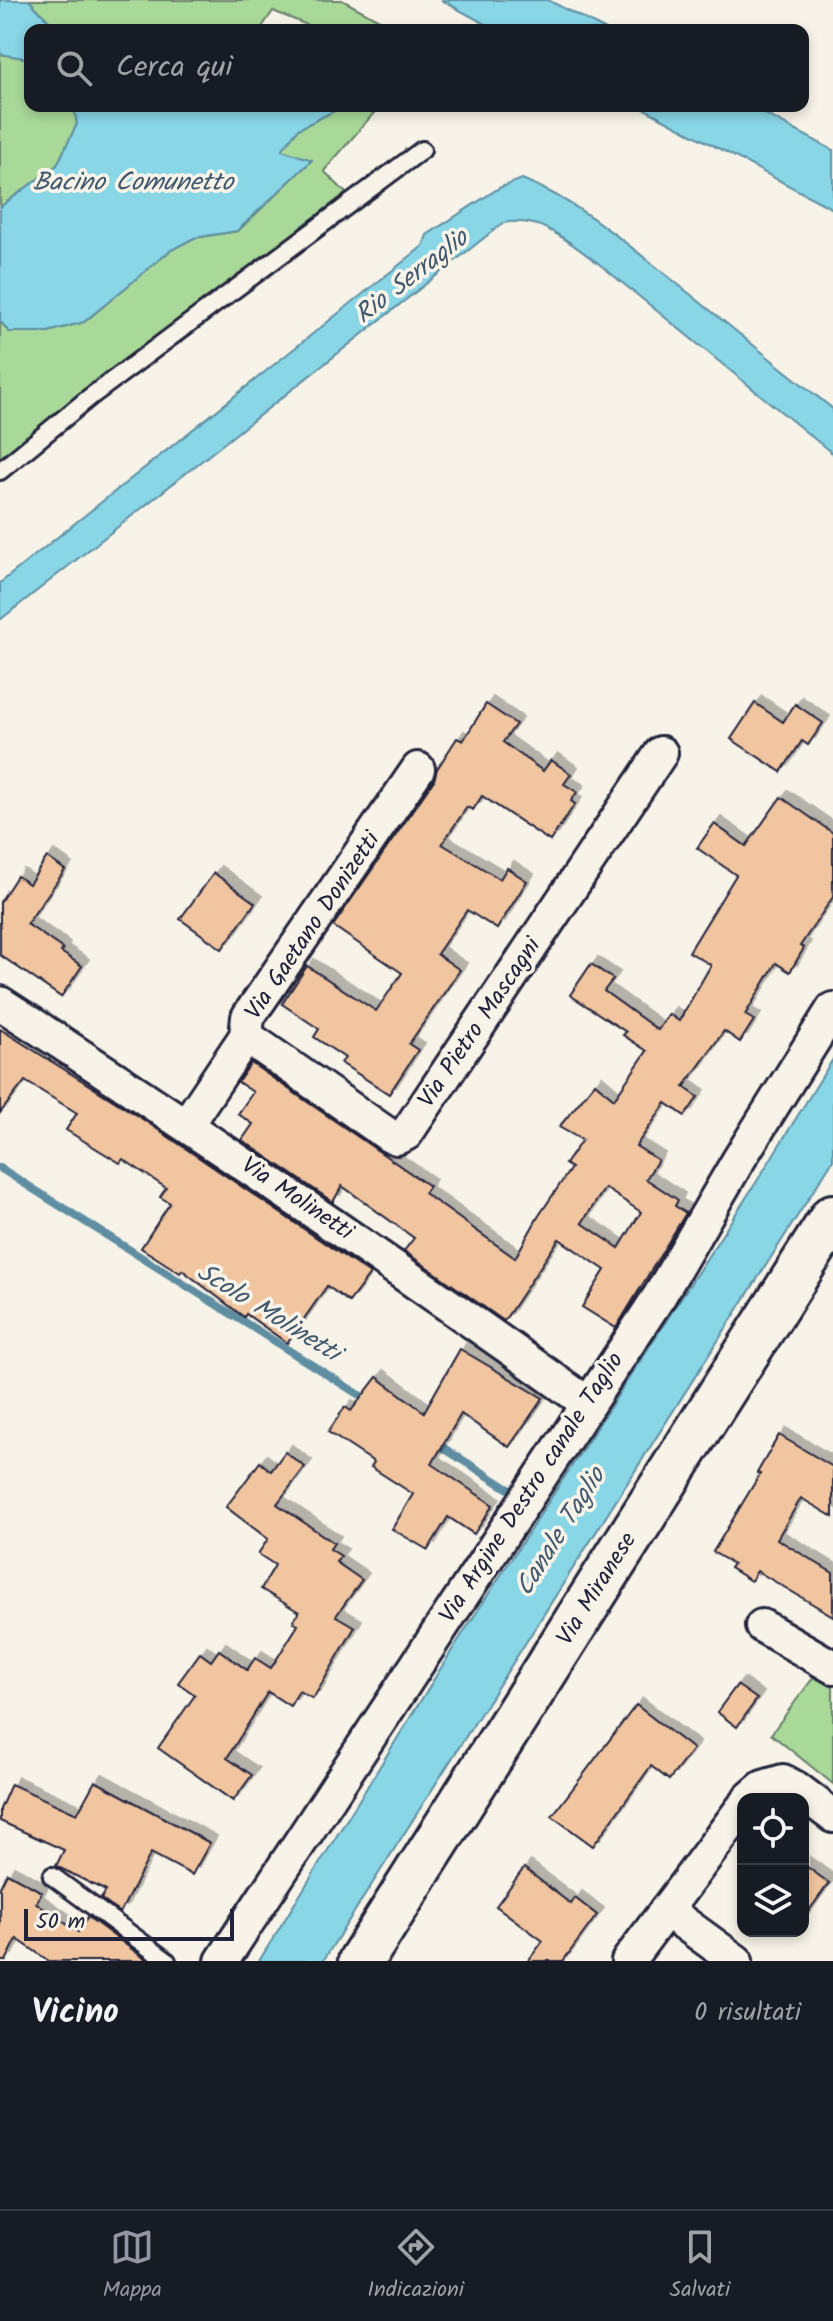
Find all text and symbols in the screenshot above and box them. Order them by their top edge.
search box [24,24,809,112]
text: Cerca qui [116,44,233,92]
icon: search [52,46,96,90]
water label: Bacino Comunetto [33,162,236,204]
water label: Rio Serraglio [346,217,480,335]
street label: Via Gaetano Donizetti [235,823,392,1028]
street label: Via Pietro Mascagni [408,929,552,1116]
street label: Via Molinetti [233,1147,362,1252]
water label: Scolo Molinetti [188,1252,353,1377]
street label: Via Argine Destro canale Taglio [429,1344,635,1631]
water label: Canale Taglio [505,1457,618,1605]
street label: Via Miranese [547,1524,648,1654]
map controls [737,1793,809,1937]
button: locate [737,1793,809,1865]
button: layers [737,1865,809,1937]
scale bar [24,1905,234,1941]
text: 50 m [36,1905,85,1940]
text: Vicino [32,1986,119,2040]
text: 0 risultati [694,1992,801,2034]
tab: Mappa [103,2225,162,2308]
tab: Indicazioni [367,2225,464,2308]
tab: Salvati [670,2225,730,2308]

